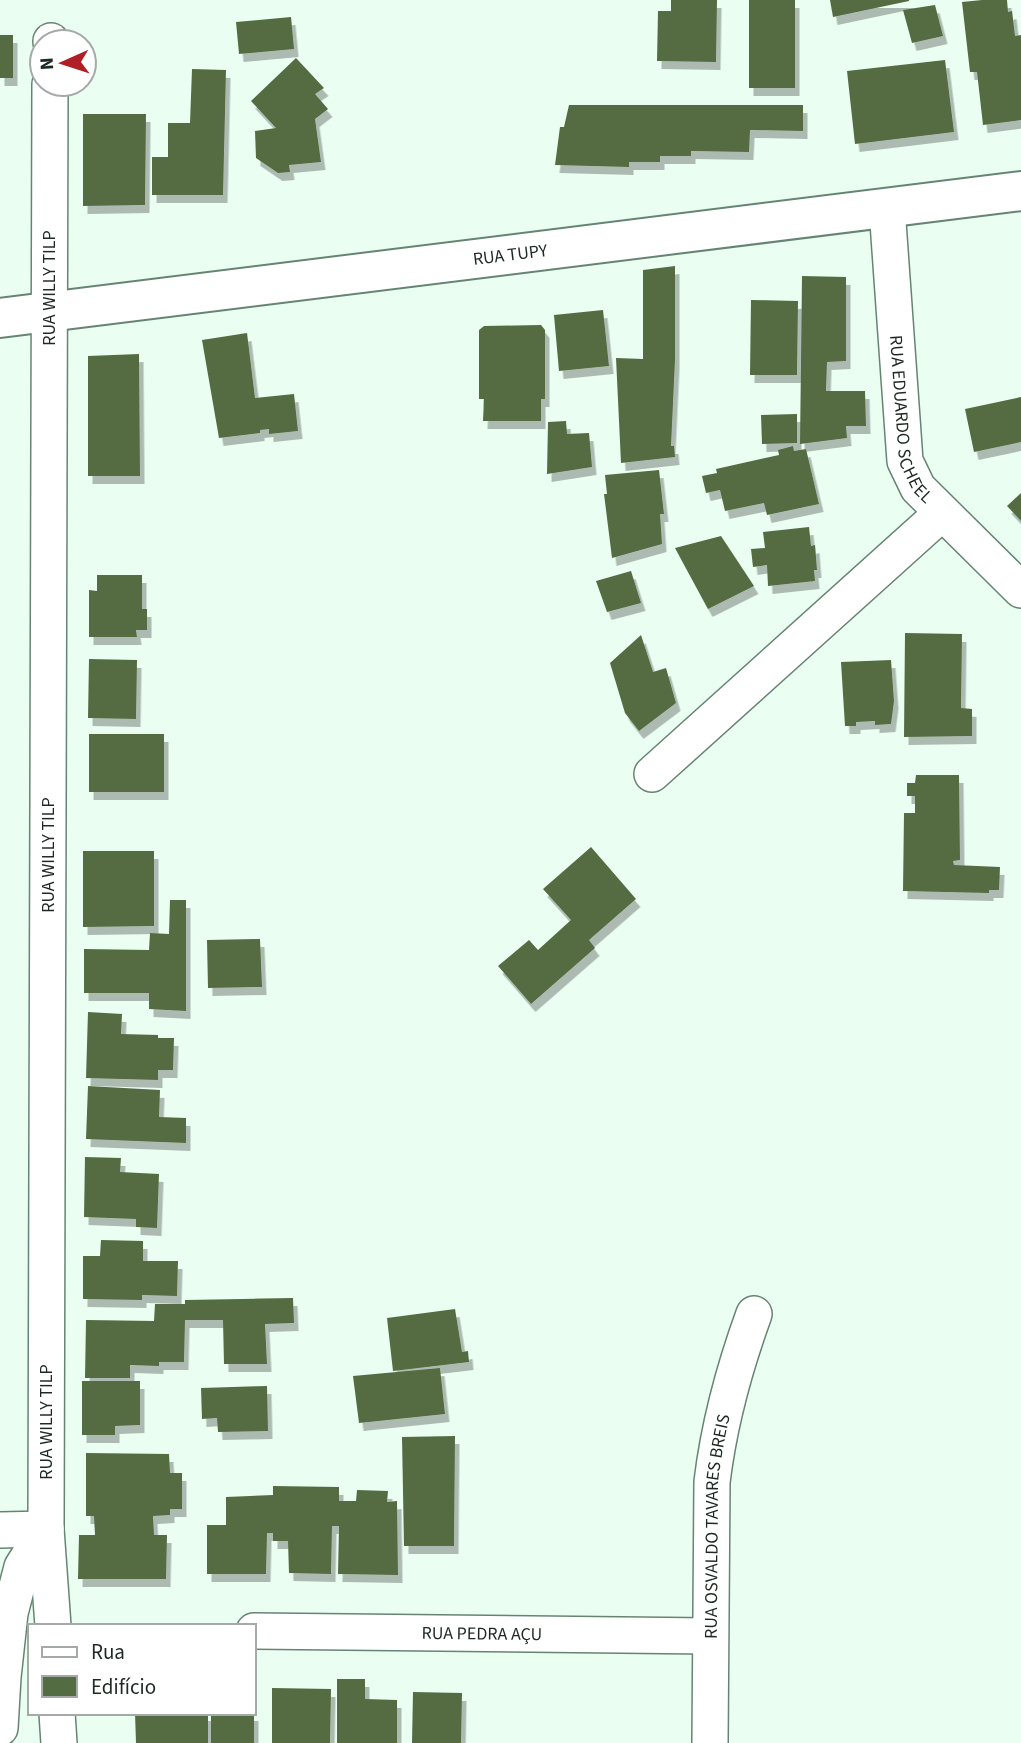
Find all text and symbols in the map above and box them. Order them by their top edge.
north arrow [28,28,98,98]
text: N [34,57,61,71]
street label: RUA WILLY TILP [37,230,62,346]
street label: RUA TUPY [471,237,549,272]
street label: RUA EDUARDO SCHEEL [884,334,939,509]
street label: RUA WILLY TILP [36,797,61,913]
street label: RUA WILLY TILP [34,1364,59,1480]
street label: RUA OSVALDO TAVARES BREIS [698,1411,736,1639]
street label: RUA PEDRA AÇU [422,1620,542,1647]
legend [28,1624,256,1715]
text: Rua [91,1637,125,1667]
text: Edifício [91,1672,156,1702]

